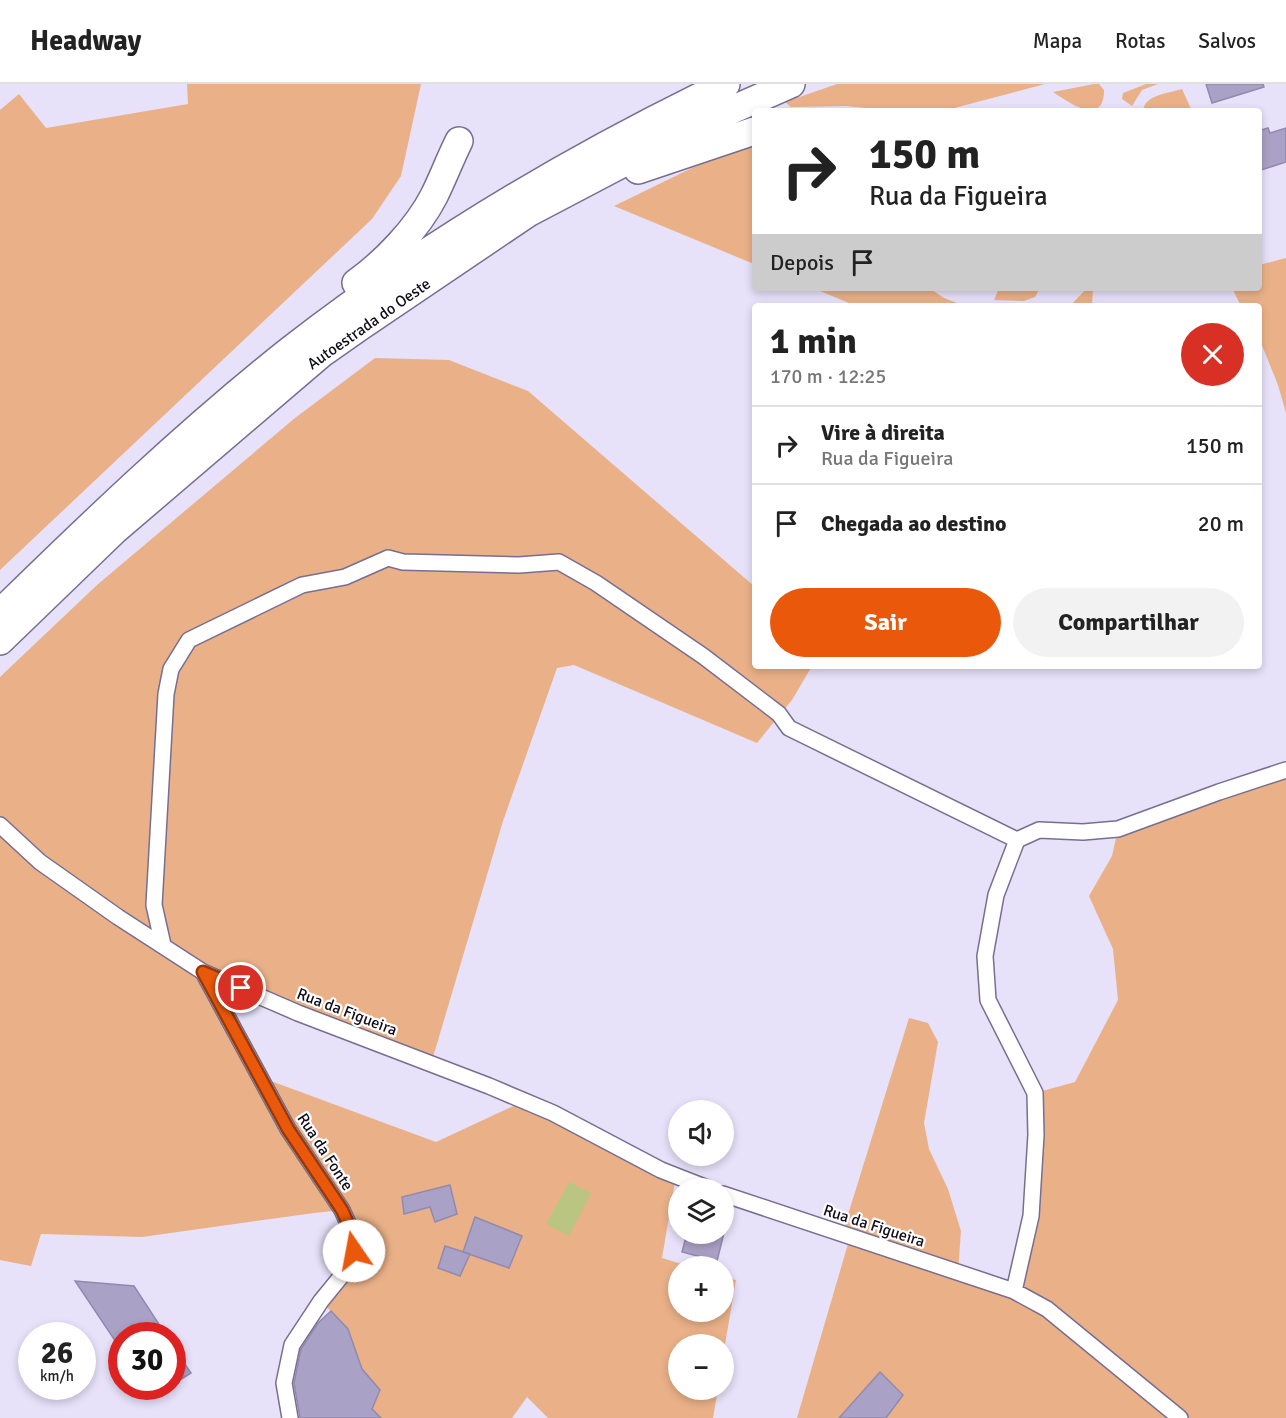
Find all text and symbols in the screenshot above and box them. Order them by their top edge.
text: Headway [30,24,141,58]
text: Mapa [1033,28,1082,54]
text: Rotas [1115,28,1165,54]
text: Salvos [1198,28,1256,54]
text: 150 m [869,129,980,180]
icon: right [770,132,848,210]
text: Rua da Figueira [869,180,1048,213]
icon: arrive [846,246,879,279]
text: Depois [770,249,834,276]
street label: Autoestrada do Oeste [303,274,435,374]
text: 1 min [770,319,857,364]
button: close [1181,323,1244,386]
text: 170 m · 12:25 [770,364,886,389]
text: Vire à direita [821,419,945,446]
icon: right [770,429,803,462]
text: 150 m [1186,432,1244,459]
text: Rua da Figueira [821,446,953,471]
icon: arrive [770,507,803,540]
text: Chegada ao destino [821,510,1007,537]
text: 20 m [1198,510,1244,537]
button: Sair [770,588,1001,657]
button: Compartilhar [1013,588,1244,657]
pin [215,962,266,1013]
icon: arrive [224,971,257,1004]
street label: Rua da Figueira [294,984,400,1040]
map controls [668,1100,734,1400]
button: sound [668,1100,734,1166]
street label: Rua da Fonte [293,1110,357,1194]
button: layers [668,1178,734,1244]
street label: Rua da Figueira [821,1200,927,1252]
position arrow [322,1219,386,1283]
button: + [668,1256,734,1322]
speed limit sign: 30 [108,1322,186,1400]
button: − [668,1334,734,1400]
text: 26 [41,1335,73,1372]
text: km/h [40,1367,74,1385]

